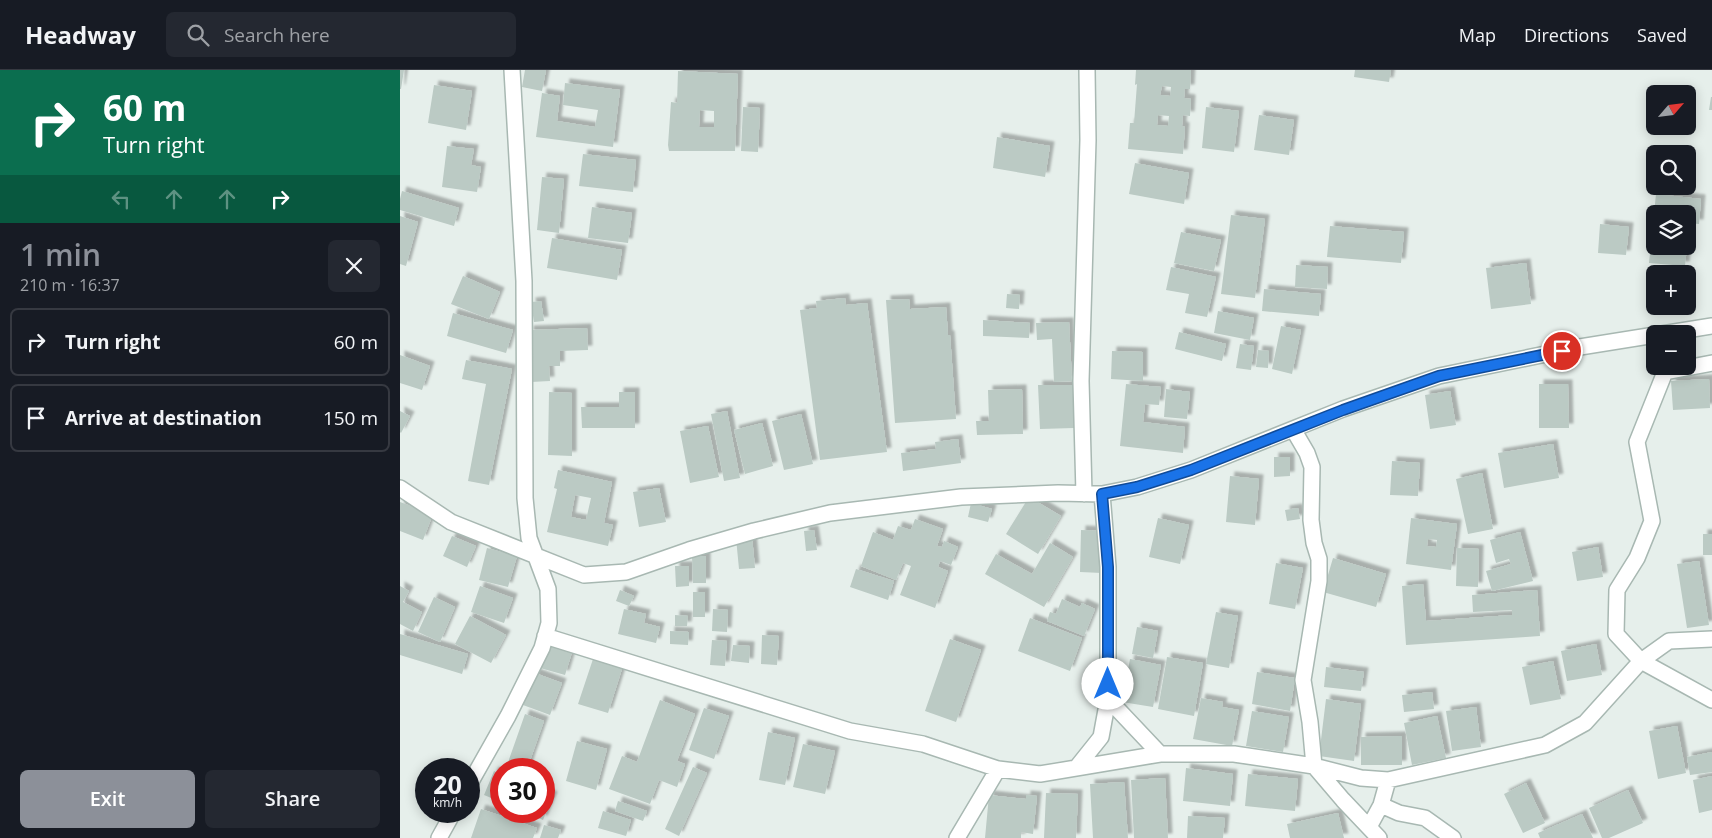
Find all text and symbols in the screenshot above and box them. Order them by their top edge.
search box [166,12,516,57]
text: Headway [25,18,136,51]
icon: search [184,21,212,49]
text: Search here [224,22,330,48]
text: Map [1459,23,1496,47]
text: Directions [1524,23,1609,47]
text: Saved [1637,23,1687,47]
text: 60 m [103,84,186,131]
north arrow [1646,85,1696,135]
map controls [1646,85,1696,375]
icon: right [20,90,85,155]
text: Turn right [103,129,205,159]
button: search [1646,145,1696,195]
icon: left [107,185,135,213]
icon: ahead [160,185,188,213]
icon: ahead [213,185,241,213]
icon: right [266,185,294,213]
button: layers [1646,205,1696,255]
text: 1 min [20,234,101,275]
button: close [328,240,380,292]
button: + [1646,265,1696,315]
text: 210 m · 16:37 [20,274,120,296]
button: − [1646,325,1696,375]
icon: right [22,328,50,356]
text: Turn right [65,329,160,355]
text: 60 m [334,329,378,355]
pin [1541,330,1583,372]
icon: arrive [1548,337,1576,365]
icon: arrive [22,404,50,432]
text: Arrive at destination [65,405,262,431]
text: 150 m [323,405,378,431]
position arrow [1081,657,1133,709]
speed limit sign: 30 [490,758,555,823]
text: 20 [433,767,462,801]
button: Exit [20,770,195,828]
button: Share [205,770,380,828]
text: km/h [433,794,462,811]

